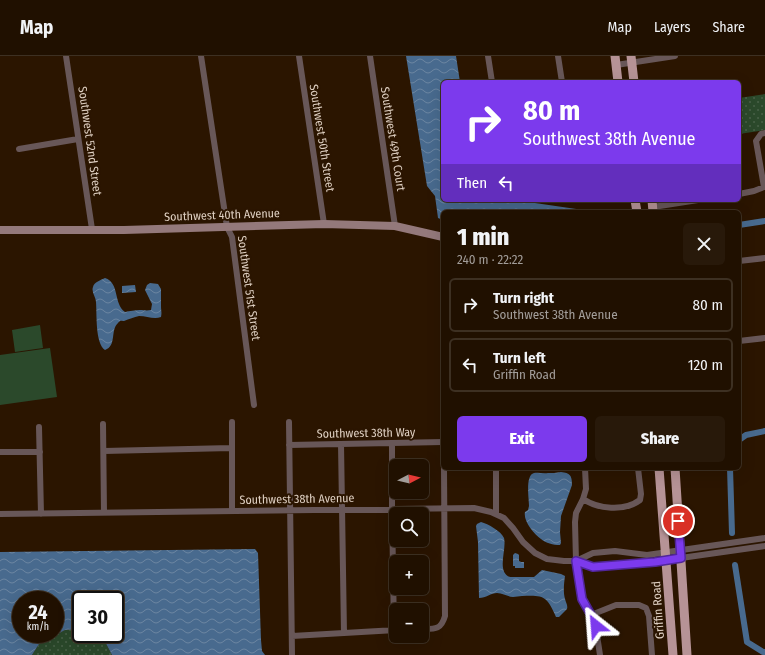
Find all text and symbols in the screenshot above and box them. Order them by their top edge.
text: Map [20,16,53,39]
text: Map [608,19,632,36]
text: Layers [654,19,690,36]
text: Share [712,19,745,36]
street label: Southwest 50th Street [307,83,337,193]
street label: Southwest 52nd Street [75,85,105,197]
street label: Southwest 49th Court [378,86,408,192]
text: 80 m [523,94,580,127]
icon: right [457,96,509,148]
text: Southwest 38th Avenue [523,128,695,150]
icon: left [495,172,517,194]
text: Then [457,174,487,192]
street label: Southwest 40th Avenue [164,206,280,224]
text: 1 min [457,223,509,251]
button: close [683,223,725,265]
street label: Southwest 51st Street [235,235,263,341]
text: 240 m · 22:22 [457,252,523,267]
text: Turn right [493,289,554,307]
icon: right [459,294,481,316]
text: 80 m [693,296,723,314]
text: Southwest 38th Avenue [493,307,618,322]
text: Turn left [493,349,546,367]
icon: left [459,354,481,376]
text: 120 m [688,356,723,374]
text: Griffin Road [493,367,556,382]
button: Exit [457,416,587,462]
button: Share [595,416,725,462]
street label: Southwest 38th Way [317,425,416,441]
north arrow [389,459,429,499]
map controls [389,459,429,643]
street label: Southwest 38th Avenue [239,491,355,507]
pin [661,504,695,538]
button: search [389,507,429,547]
icon: arrive [667,510,689,532]
button: + [389,555,429,595]
street label: Griffin Road [649,581,667,639]
speed limit sign: 30 [72,591,124,643]
text: 24 [28,600,48,624]
button: − [389,603,429,643]
position arrow [575,605,617,647]
text: km/h [27,621,49,633]

